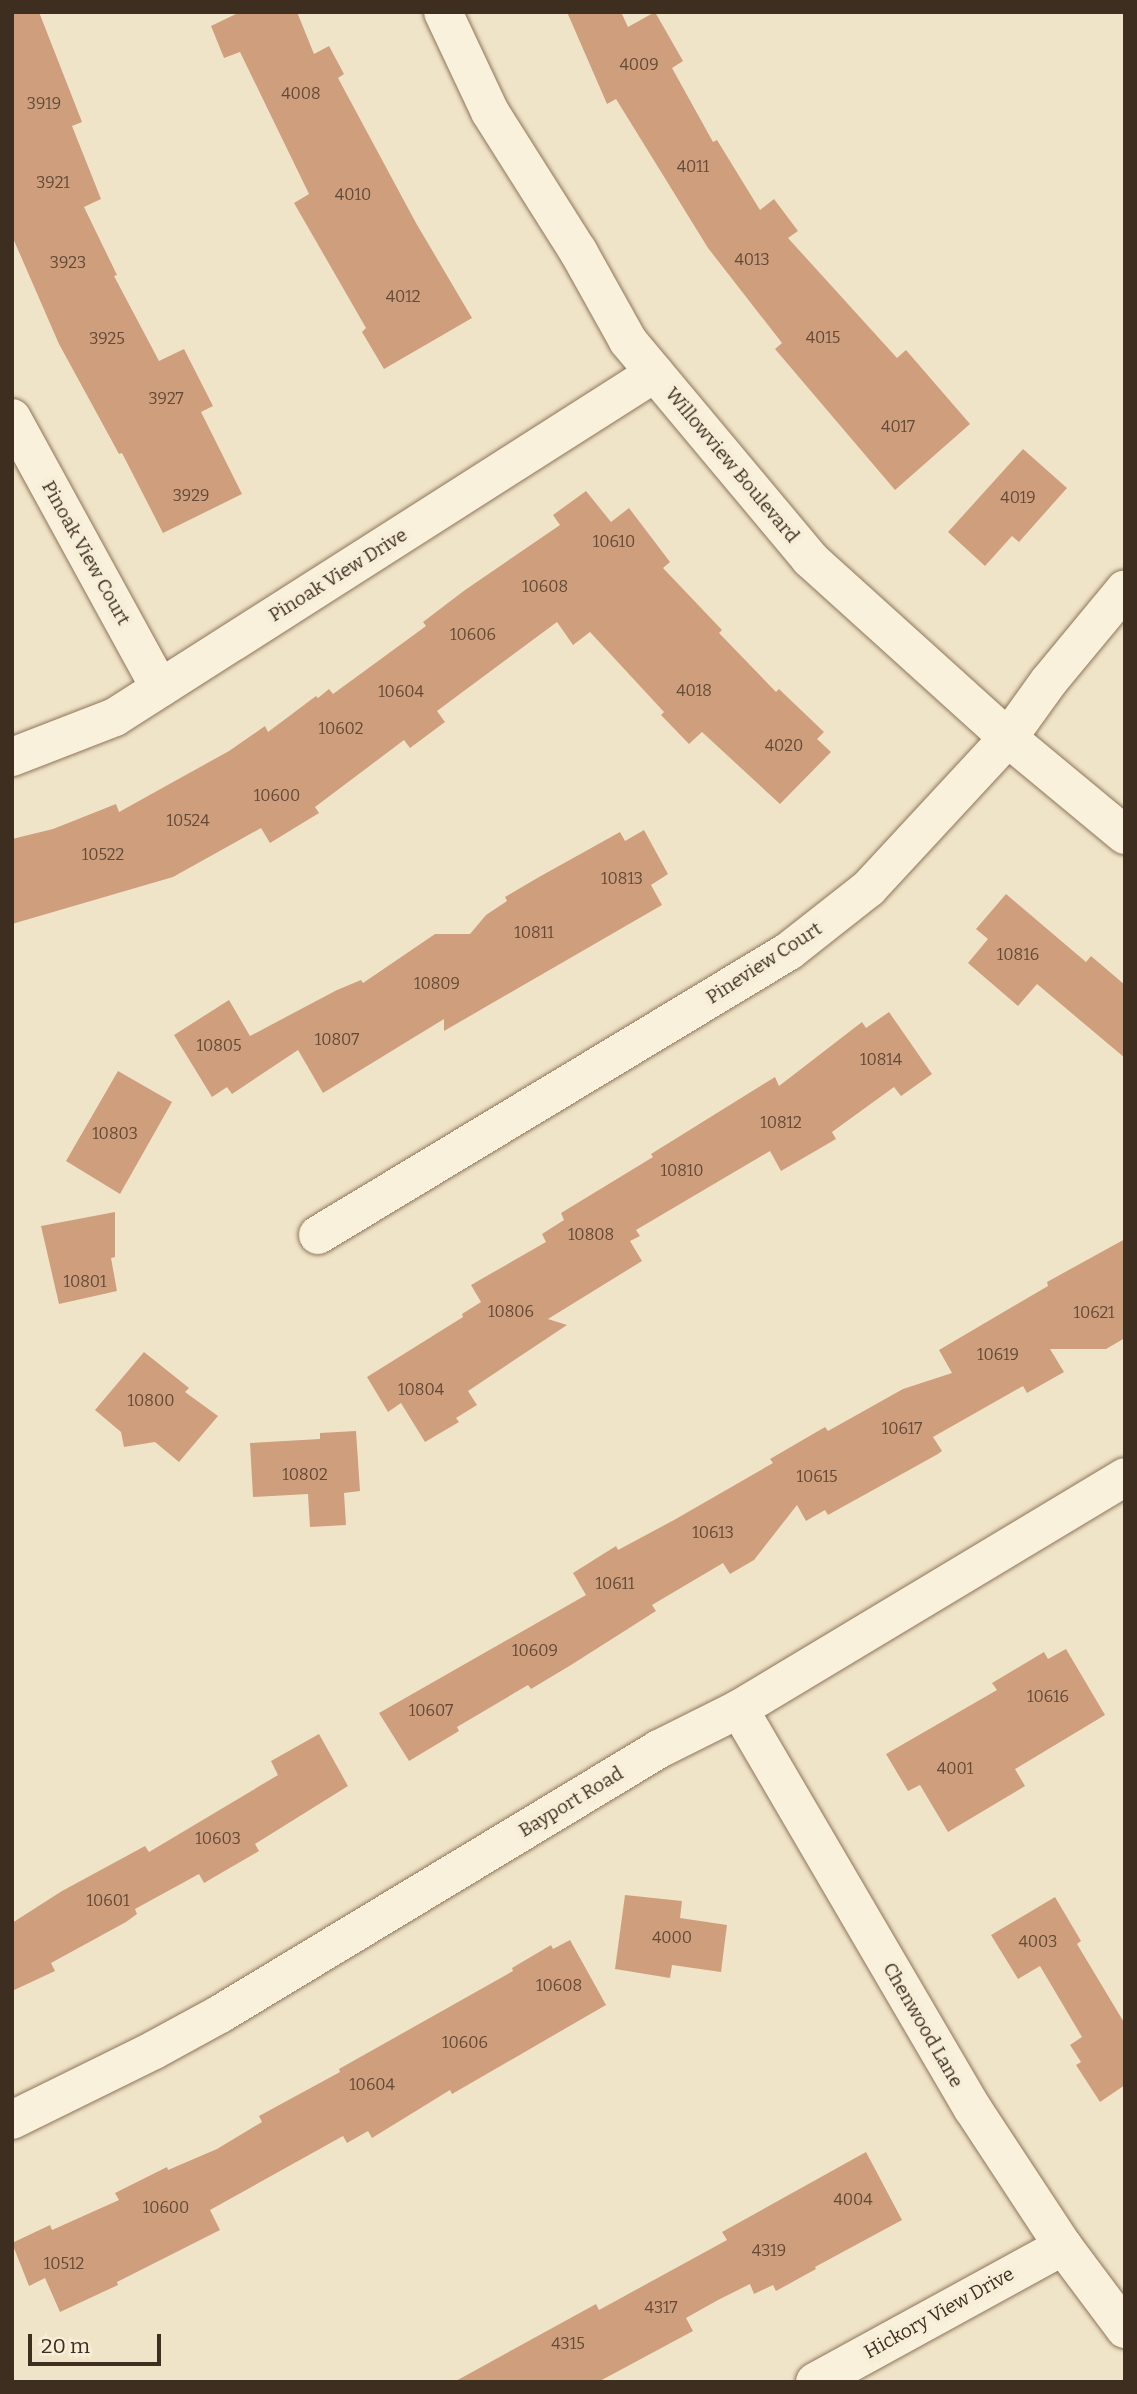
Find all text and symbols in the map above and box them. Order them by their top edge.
house number: 4009 [619,55,659,75]
house number: 4008 [281,84,321,104]
house number: 3919 [27,94,61,114]
house number: 4011 [677,157,709,177]
house number: 3921 [36,173,70,193]
house number: 4010 [335,185,371,205]
house number: 4013 [734,250,770,270]
house number: 3923 [50,253,86,273]
house number: 4012 [386,287,420,307]
house number: 4015 [806,328,840,348]
house number: 3925 [89,329,125,349]
street label: Willowview Boulevard [660,383,804,547]
house number: 3927 [148,389,184,409]
house number: 4017 [881,417,915,437]
street label: Pinoak View Court [37,477,135,629]
house number: 3929 [173,486,209,506]
house number: 4019 [1000,488,1036,508]
street label: Pinoak View Drive [265,523,411,627]
house number: 10610 [593,532,635,552]
house number: 10608 [522,577,568,597]
house number: 10606 [450,625,496,645]
house number: 4018 [676,681,712,701]
house number: 10604 [378,682,424,702]
house number: 10602 [318,719,364,739]
house number: 4020 [765,736,803,756]
house number: 10600 [254,786,300,806]
house number: 10524 [166,811,210,831]
house number: 10522 [82,845,124,865]
house number: 10813 [601,869,643,889]
street label: Pineview Court [702,917,826,1009]
house number: 10811 [514,923,554,943]
house number: 10816 [997,945,1039,965]
house number: 10809 [414,974,460,994]
house number: 10807 [315,1030,359,1050]
house number: 10805 [196,1036,242,1056]
house number: 10814 [860,1050,902,1070]
house number: 10812 [760,1113,802,1133]
house number: 10803 [92,1124,138,1144]
house number: 10810 [660,1161,704,1181]
house number: 10808 [568,1225,614,1245]
house number: 10801 [63,1272,107,1292]
house number: 10806 [488,1302,534,1322]
house number: 10621 [1073,1303,1115,1323]
house number: 10619 [977,1345,1019,1365]
house number: 10804 [398,1380,444,1400]
house number: 10800 [128,1391,174,1411]
house number: 10617 [882,1419,922,1439]
house number: 10802 [282,1465,328,1485]
house number: 10615 [797,1467,837,1487]
house number: 10613 [692,1523,734,1543]
house number: 10611 [596,1574,634,1594]
house number: 10609 [512,1641,558,1661]
house number: 10616 [1027,1687,1069,1707]
house number: 10607 [409,1701,453,1721]
house number: 4001 [937,1759,973,1779]
street label: Bayport Road [515,1762,627,1842]
house number: 10603 [195,1829,241,1849]
house number: 10601 [87,1891,129,1911]
house number: 4000 [652,1928,692,1948]
house number: 4003 [1019,1932,1057,1952]
street label: Chenwood Lane [878,1959,968,2091]
house number: 10608 [536,1976,582,1996]
house number: 10606 [442,2033,488,2053]
house number: 10604 [349,2075,395,2095]
house number: 4004 [833,2190,873,2210]
house number: 10600 [143,2198,189,2218]
house number: 4319 [752,2241,786,2261]
house number: 10512 [44,2254,84,2274]
street label: Hickory View Drive [860,2262,1018,2364]
house number: 4317 [645,2298,677,2318]
scale bar [32,2320,164,2364]
text: 20 m [41,2333,90,2359]
house number: 4315 [551,2334,585,2354]

